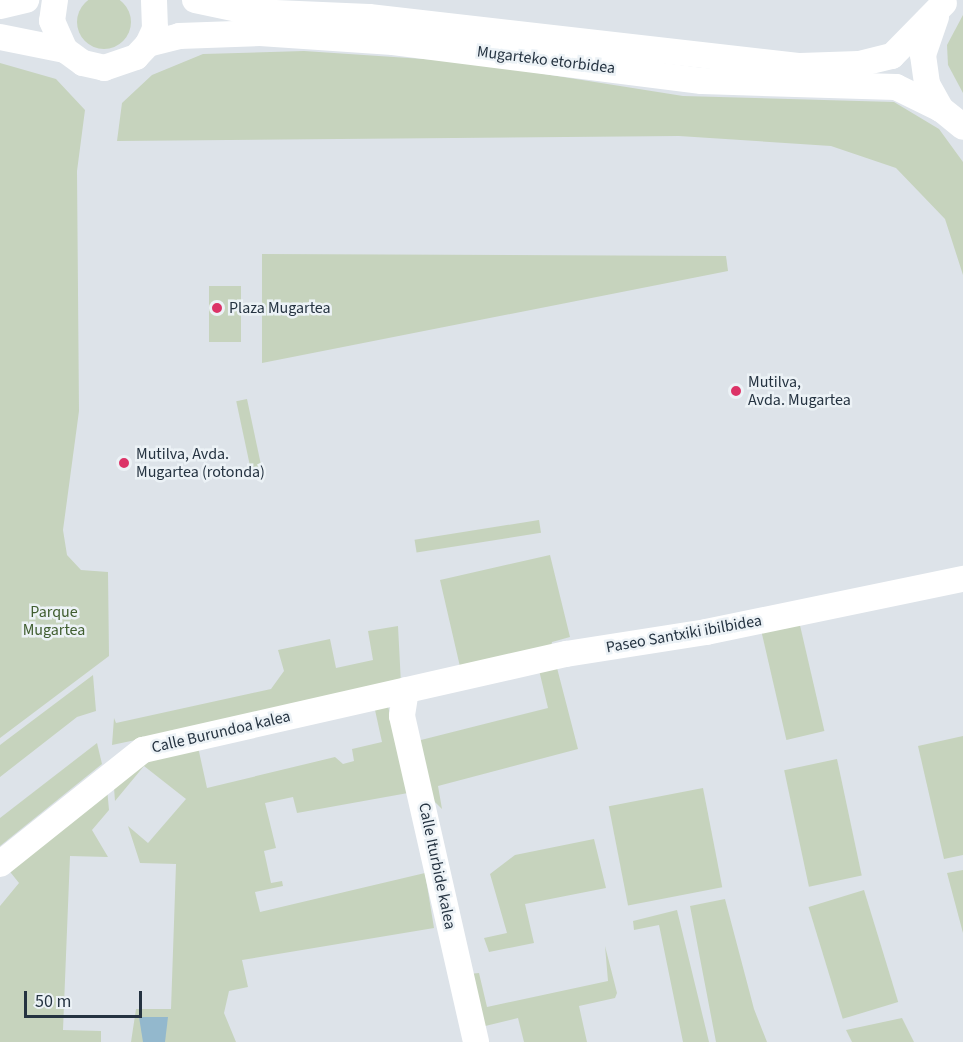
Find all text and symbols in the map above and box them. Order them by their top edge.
street label: Mugarteko etorbidea [476,42,616,78]
place label: Plaza Mugartea [229,298,331,318]
marker: Plaza Mugartea [210,301,224,315]
place label: Mutilva, Avda. Mugartea [748,372,851,410]
marker: Mutilva, Avda. Mugartea [729,384,743,398]
place label: Mutilva, Avda. Mugartea (rotonda) [136,444,265,482]
marker: Mutilva, Avda. Mugartea (rotonda) [117,456,131,470]
park label: Parque Mugartea [23,602,85,640]
street label: Paseo Santxiki ibilbidea [605,611,763,657]
street label: Calle Burundoa kalea [150,707,292,757]
street label: Calle Iturbide kalea [414,801,460,931]
scale bar [27,979,146,1017]
text: 50 m [35,989,71,1014]

